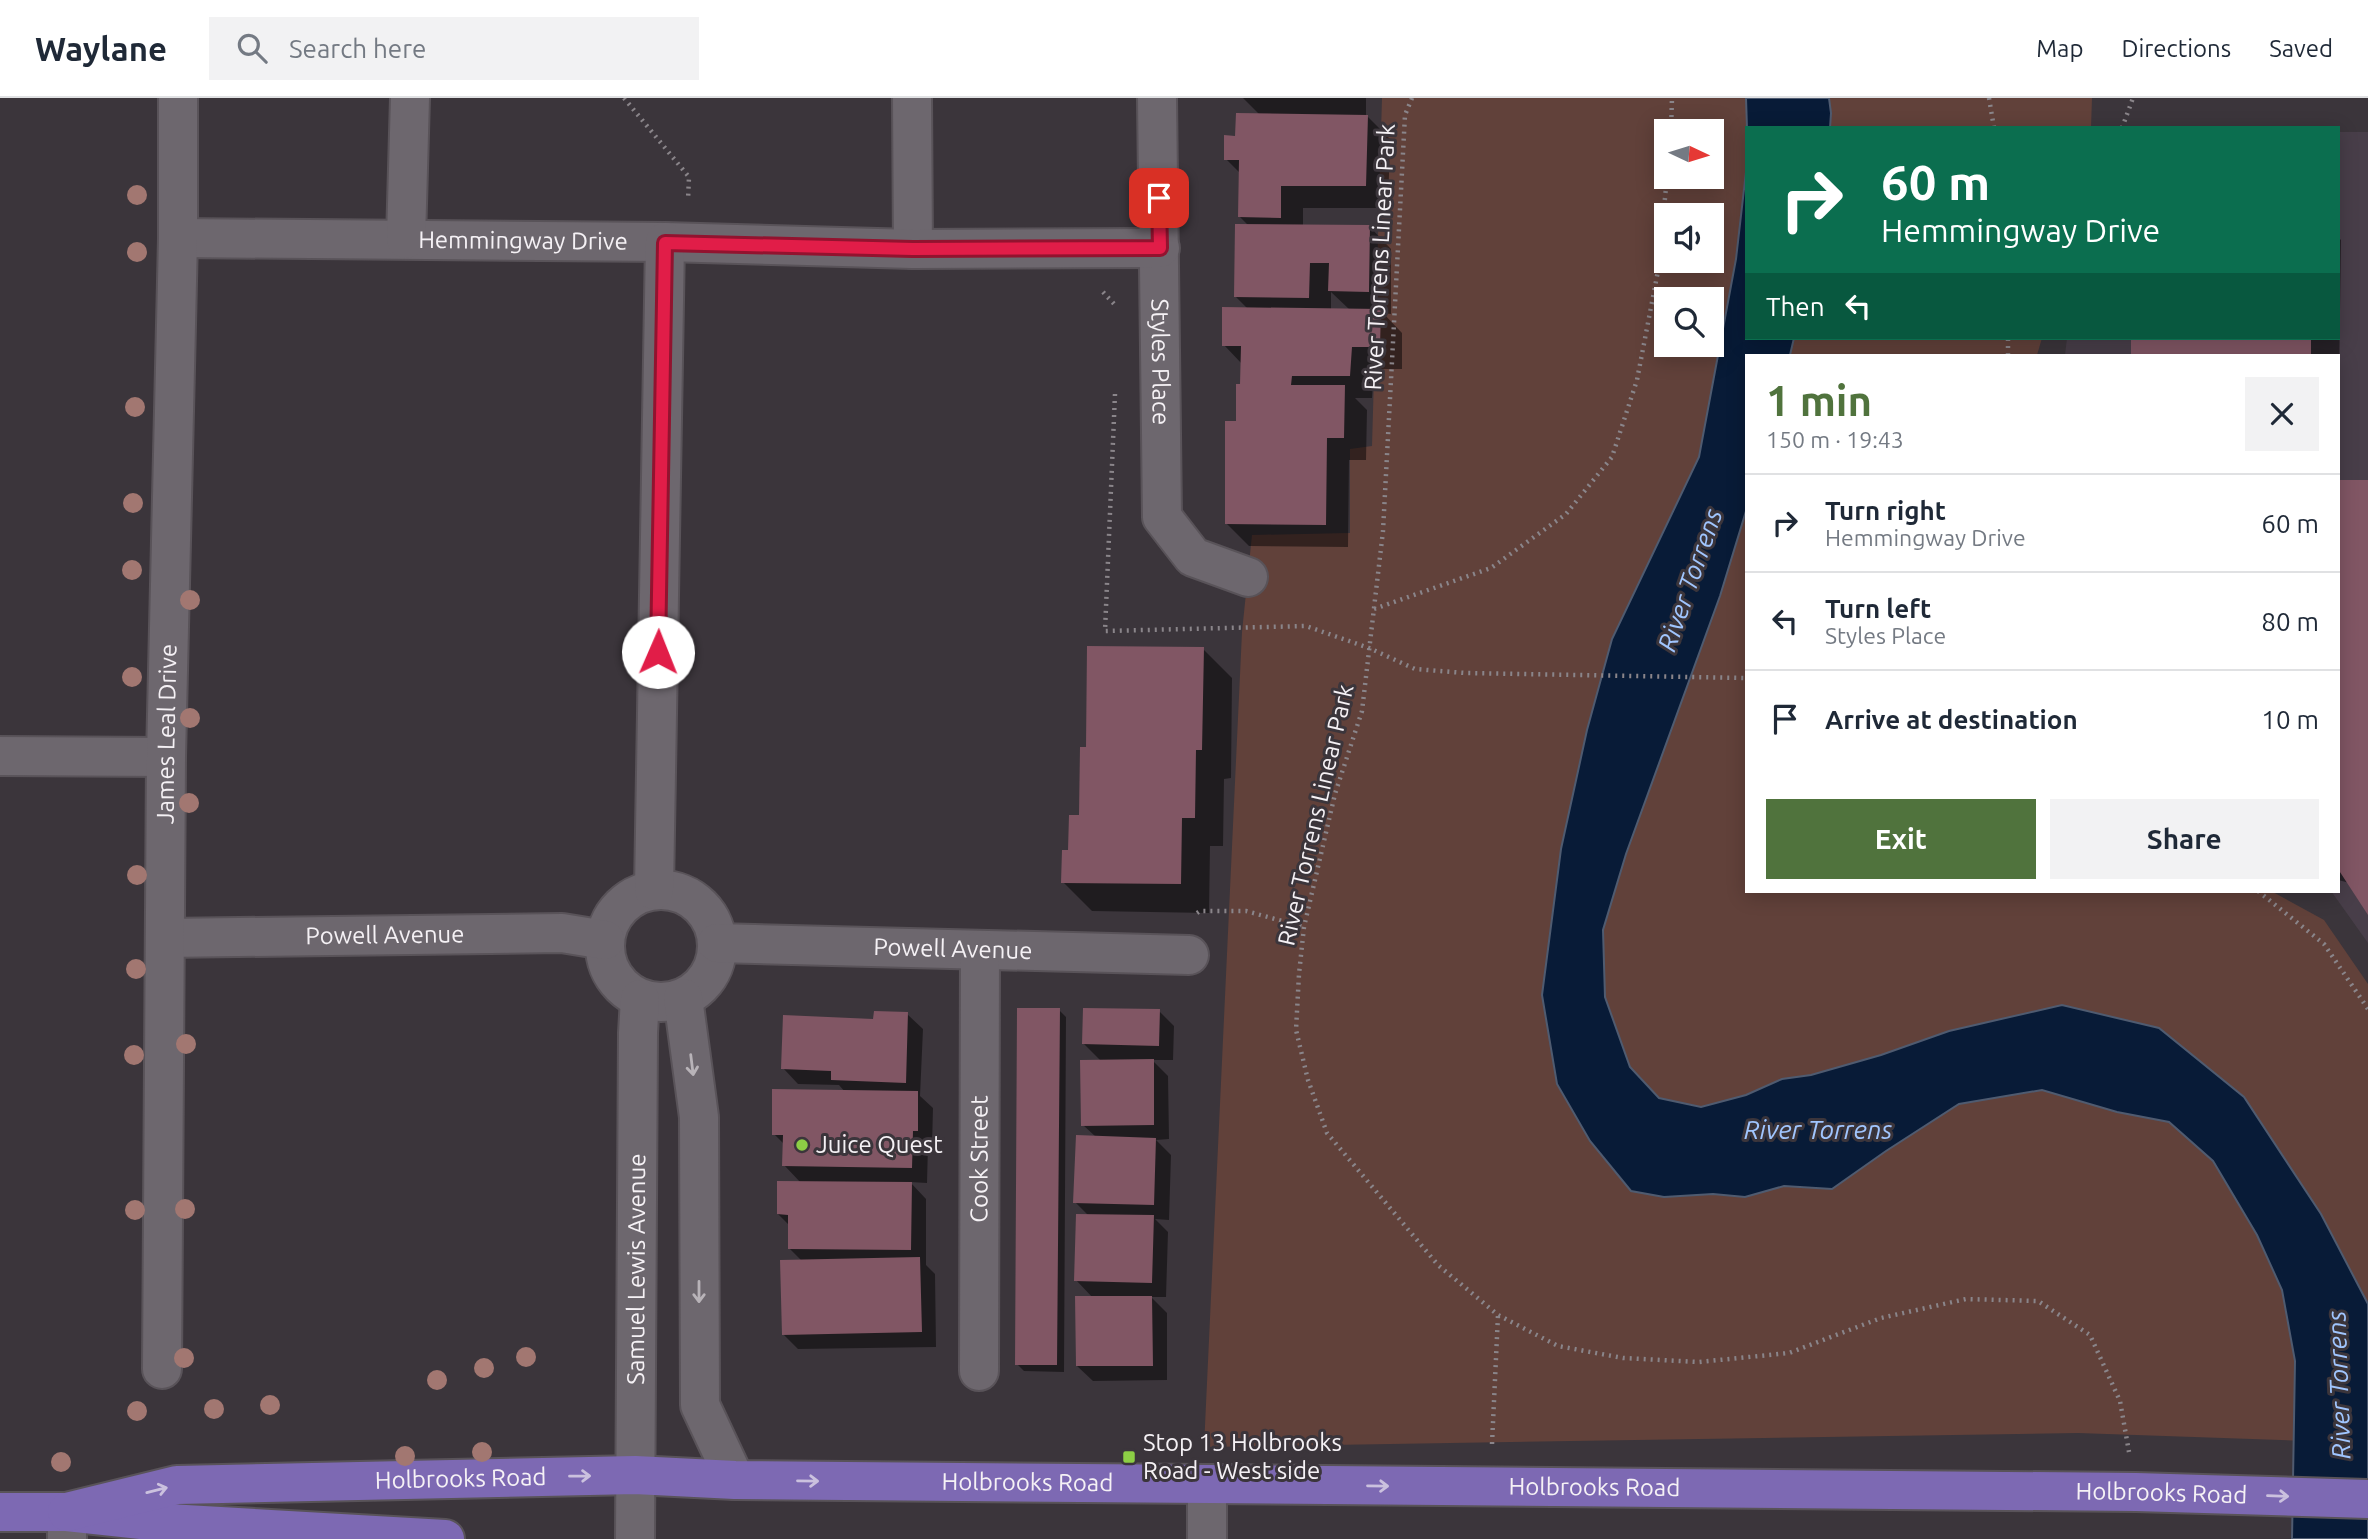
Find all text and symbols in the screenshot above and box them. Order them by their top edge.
search box [209,17,699,80]
icon: search [233,29,271,67]
text: Waylane [35,30,167,67]
text: Search here [289,34,426,63]
text: Map [2036,35,2083,62]
text: Directions [2121,35,2231,62]
text: Saved [2269,35,2333,62]
north arrow [1654,119,1724,189]
map controls [1654,119,1724,357]
street label: River Torrens Linear Park [1359,123,1400,391]
icon: right [1766,154,1857,245]
text: 60 m [1881,154,1990,209]
pin [1129,168,1189,228]
icon: arrive [1140,179,1178,217]
button: sound [1654,203,1724,273]
text: Hemmingway Drive [1881,212,2160,248]
street label: Hemmingway Drive [418,226,628,255]
button: search [1654,287,1724,357]
icon: left [1839,287,1877,325]
text: Then [1766,292,1825,321]
street label: Styles Place [1146,299,1175,425]
text: 1 min [1766,377,1872,424]
button: close [2245,377,2319,451]
text: 150 m · 19:43 [1766,427,1904,452]
text: Turn right [1825,496,1946,525]
icon: right [1766,504,1804,542]
water label: River Torrens [1652,505,1727,655]
text: 60 m [2261,509,2319,538]
text: Hemmingway Drive [1825,525,2026,550]
text: Turn left [1825,594,1931,623]
icon: left [1766,602,1804,640]
text: 80 m [2261,607,2319,636]
position arrow [621,615,695,689]
text: Styles Place [1825,623,1946,648]
street label: James Leal Drive [152,644,182,824]
street label: River Torrens Linear Park [1272,682,1359,948]
icon: arrive [1766,700,1804,738]
text: Arrive at destination [1825,705,2078,734]
text: 10 m [2261,705,2319,734]
button: Exit [1766,799,2036,879]
button: Share [2050,799,2319,879]
street label: Powell Avenue [305,920,465,949]
street label: Powell Avenue [873,933,1033,964]
one-way arrow [686,1054,699,1076]
street label: Cook Street [965,1095,993,1223]
water label: River Torrens [1744,1115,1892,1144]
place label: Juice Quest [816,1131,943,1158]
marker: Juice Quest [794,1137,810,1153]
street label: Samuel Lewis Avenue [622,1153,650,1385]
one-way arrow [692,1281,706,1304]
water label: River Torrens [2321,1310,2356,1460]
place label: Stop 13 Holbrooks Road - West side [1143,1429,1342,1484]
marker: Stop 13 Holbrooks Road - West side [1121,1449,1137,1465]
street label: Holbrooks Road [375,1463,547,1494]
street label: Holbrooks Road [942,1468,1113,1496]
one-way arrow [568,1470,591,1483]
street label: Holbrooks Road [1509,1473,1680,1501]
one-way arrow [796,1474,819,1487]
street label: Holbrooks Road [2075,1477,2248,1508]
one-way arrow [1366,1480,1389,1493]
one-way arrow [145,1483,168,1496]
one-way arrow [2266,1489,2289,1502]

